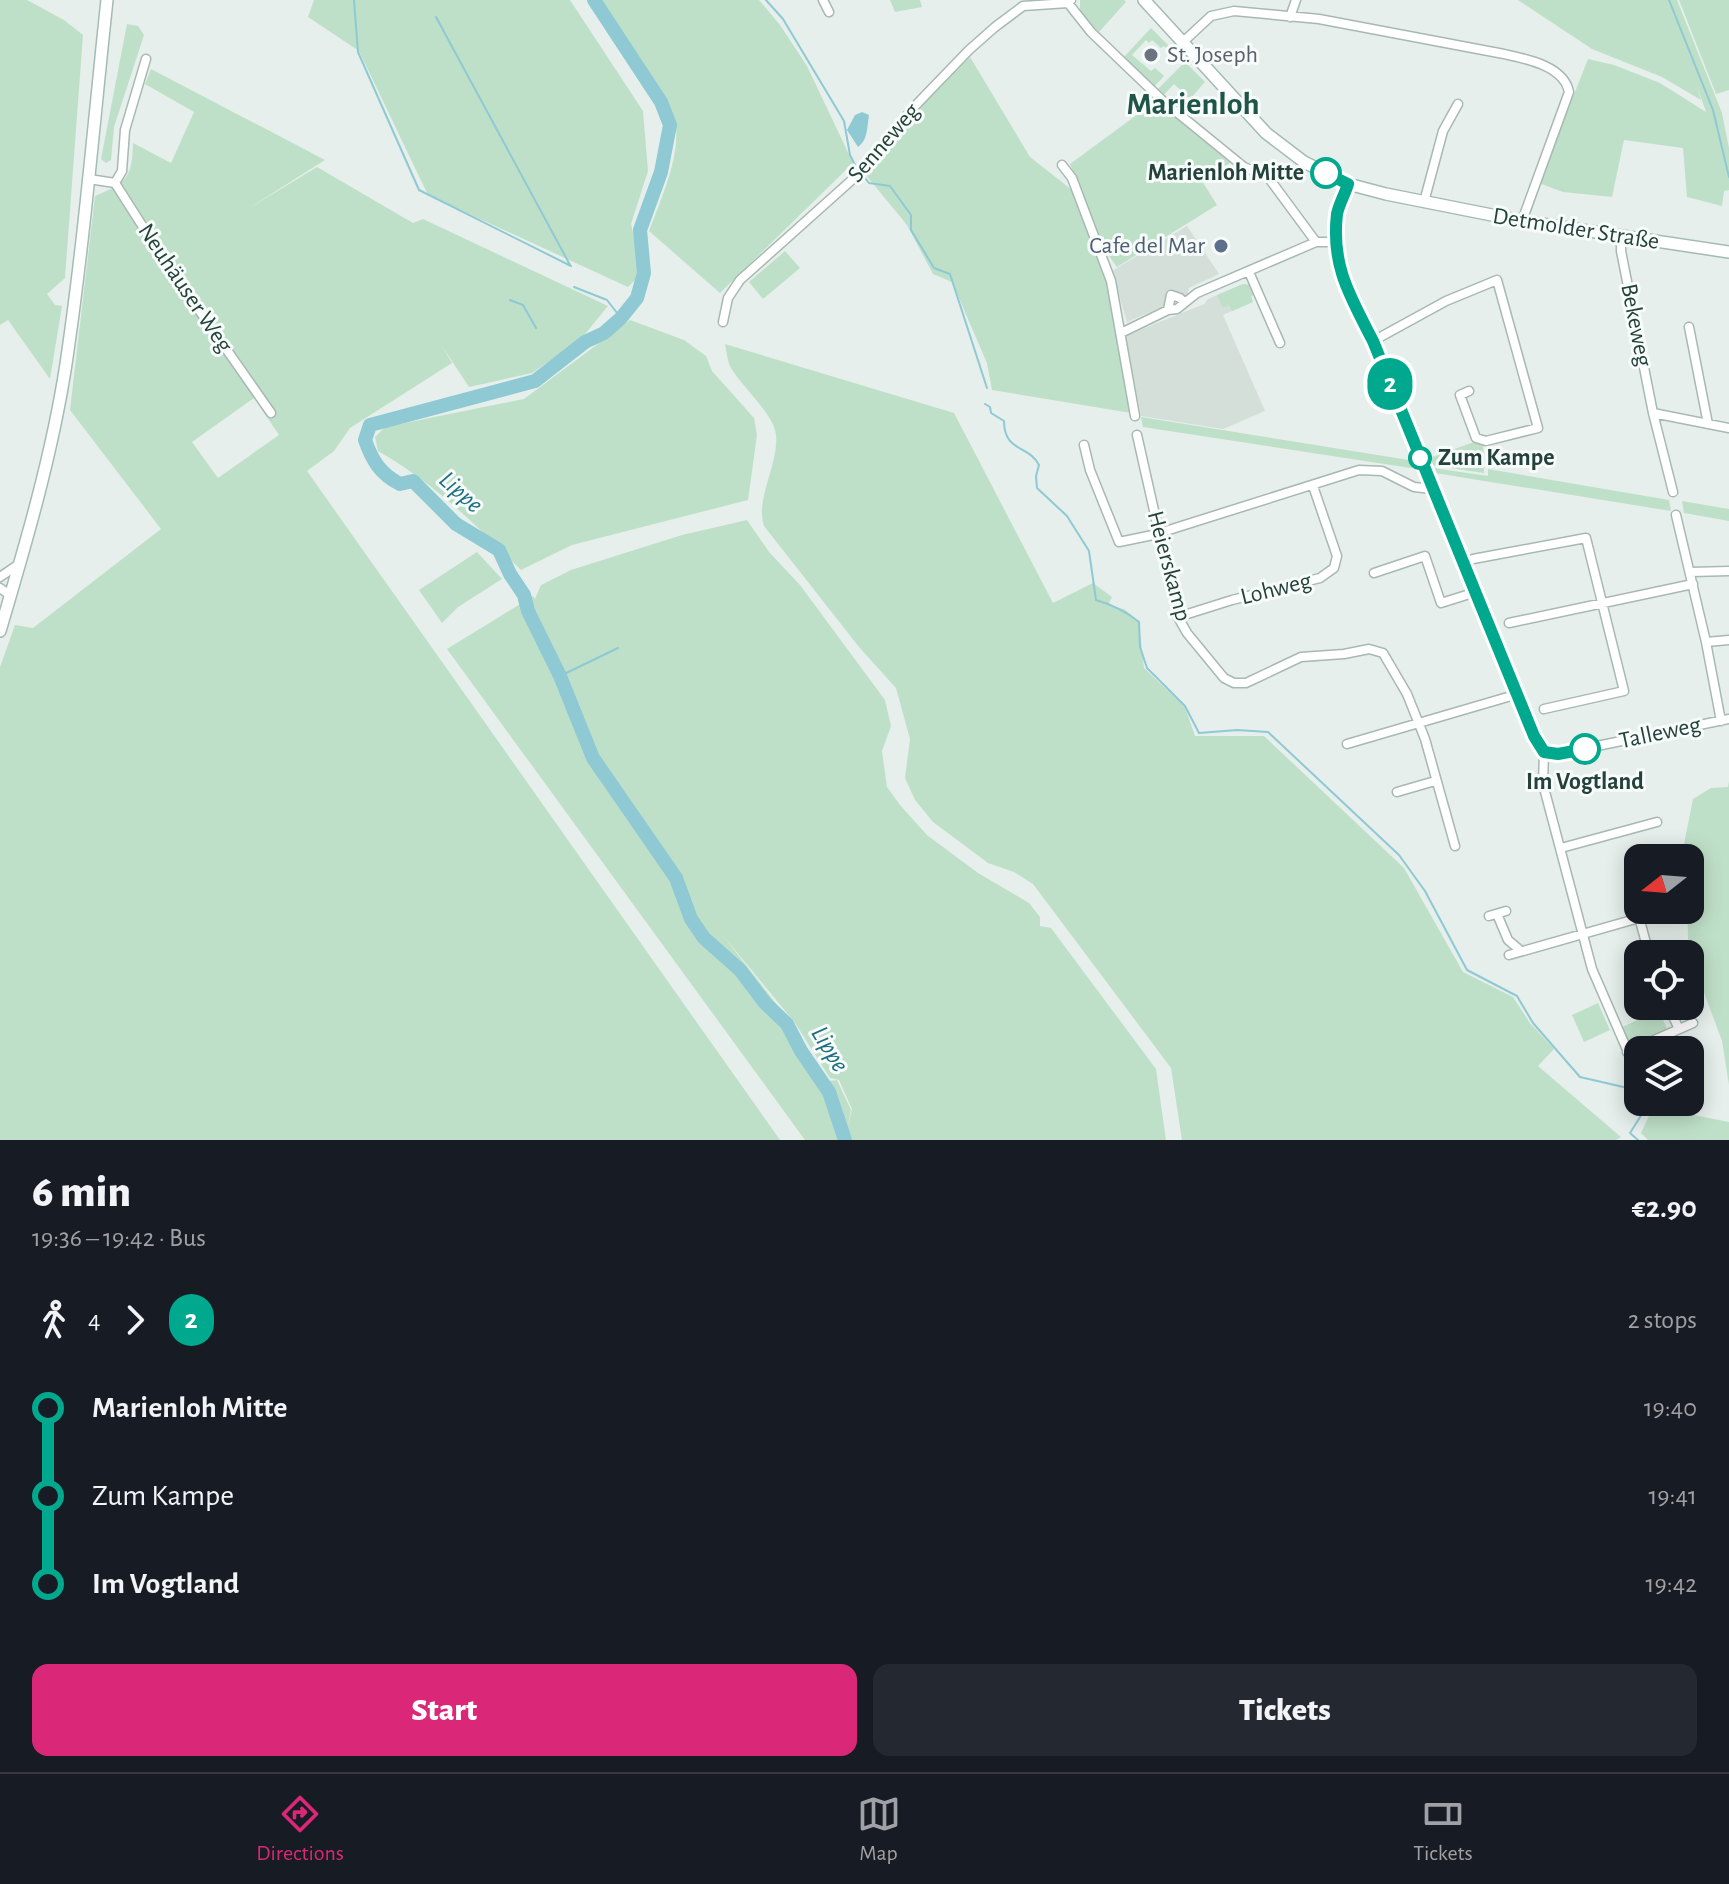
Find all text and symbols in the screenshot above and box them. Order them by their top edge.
place label: St. Joseph [1167,43,1258,67]
marker: St. Joseph [1142,46,1160,64]
district label: Marienloh [1126,88,1260,120]
street label: Senneweg [843,99,925,187]
marker: Marienloh Mitte [1311,158,1341,188]
place label: Marienloh Mitte [1148,161,1304,185]
street label: Detmolder Straße [1491,204,1661,254]
street label: Neuhäuser Weg [133,219,237,357]
place label: Cafe del Mar [1089,234,1205,258]
marker: Cafe del Mar [1212,237,1230,255]
street label: Bekeweg [1616,282,1656,369]
line badge: 2 [1364,358,1416,410]
text: 2 [1383,370,1397,398]
place label: Zum Kampe [1438,446,1555,470]
marker: Zum Kampe [1409,447,1431,469]
water label: Lippe [434,466,488,518]
street label: Heierskamp [1143,508,1195,624]
street label: Lohweg [1238,569,1314,609]
street label: Talleweg [1617,713,1703,753]
marker: Im Vogtland [1570,734,1600,764]
place label: Im Vogtland [1526,770,1644,794]
north arrow [1624,844,1704,924]
map controls [1624,844,1704,1116]
button: locate [1624,940,1704,1020]
water label: Lippe [806,1021,854,1077]
button: layers [1624,1036,1704,1116]
text: 6 min [32,1171,131,1215]
text: €2.90 [1632,1193,1697,1223]
text: 19:36 – 19:42 · Bus [32,1225,206,1251]
icon: walk [32,1298,76,1342]
icon: forward [113,1298,157,1342]
text: 2 [185,1306,198,1334]
text: 4 [88,1307,101,1333]
text: 2 stops [1628,1307,1697,1333]
text: Marienloh Mitte [92,1393,287,1423]
text: 19:40 [1644,1395,1697,1421]
text: Zum Kampe [92,1481,234,1511]
text: 19:41 [1648,1483,1697,1509]
text: Im Vogtland [92,1569,239,1599]
text: 19:42 [1646,1571,1697,1597]
button: Start [32,1664,857,1756]
button: Tickets [873,1664,1697,1756]
tab: Directions [256,1792,344,1866]
tab: Map [857,1792,901,1866]
tab: Tickets [1413,1792,1473,1866]

